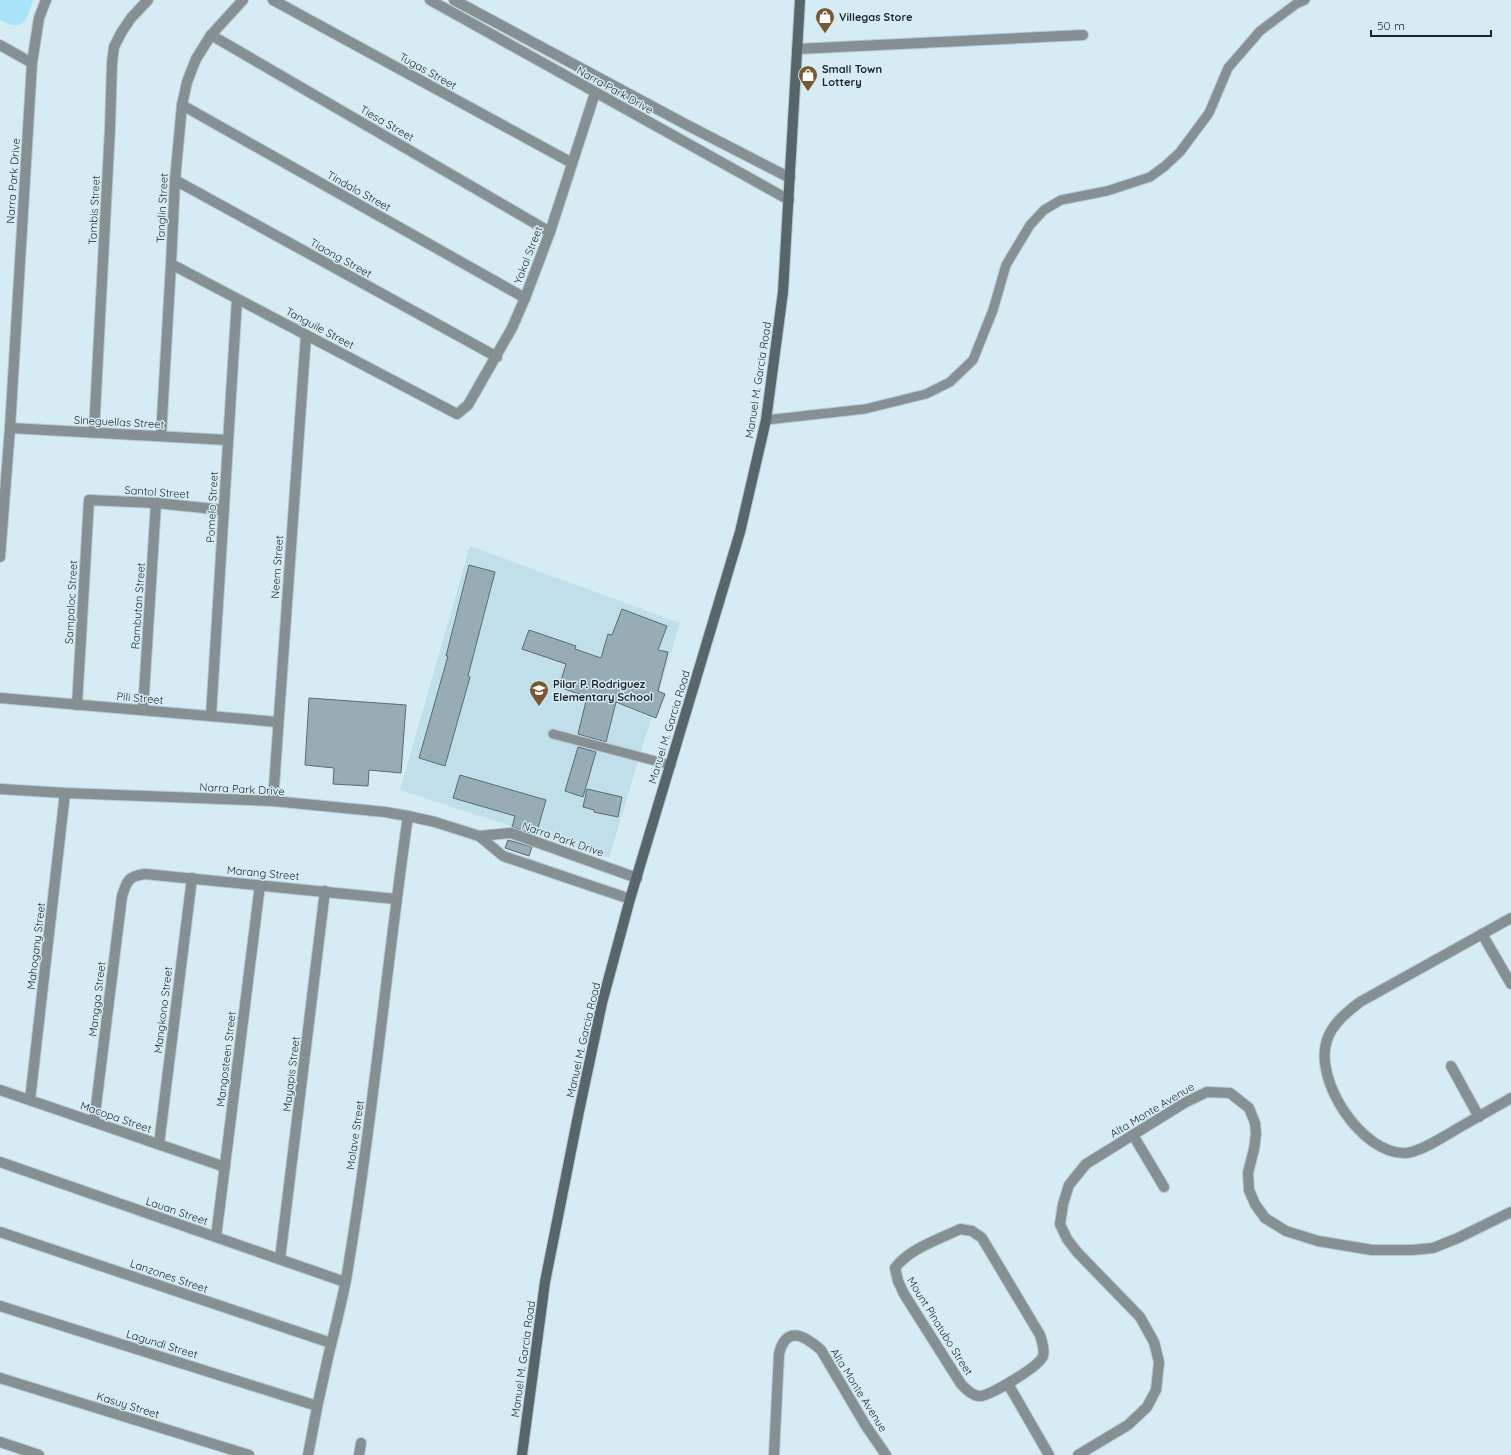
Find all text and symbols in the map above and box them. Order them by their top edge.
shop icon: Villegas Store [814,6,836,34]
place label: Villegas Store [839,10,913,24]
scale bar [1371,12,1491,38]
text: 50 m [1377,18,1405,33]
street label: Tugas Street [397,50,459,93]
place label: Small Town Lottery [822,62,882,89]
street label: Narra Park Drive [574,63,656,117]
shop icon: Small Town Lottery [797,64,819,92]
street label: Tiesa Street [357,102,417,144]
street label: Narra Park Drive [3,138,23,224]
street label: Tindalo Street [325,168,394,214]
street label: Tanglin Street [153,173,171,243]
street label: Tambis Street [85,175,103,245]
street label: Yakal Street [511,224,545,286]
street label: Tiaong Street [308,235,375,281]
street label: Tanguile Street [283,304,357,352]
street label: Manuel M. Garcia Road [742,321,774,439]
street label: Sineguellas Street [74,413,165,431]
street label: Pomelo Street [203,471,221,543]
street label: Santol Street [124,483,190,501]
street label: Neem Street [268,535,286,599]
street label: Sampaloc Street [62,559,80,644]
street label: Rambutan Street [128,562,148,650]
street label: Manuel M. Garcia Road [645,669,693,785]
place label: Pilar P. Rodriguez Elementary School [553,677,653,704]
school or university icon: Pilar P. Rodriguez Elementary School [528,679,550,707]
street label: Pili Street [116,689,164,707]
street label: Narra Park Drive [199,780,285,798]
street label: Narra Park Drive [520,818,606,860]
street label: Marang Street [226,863,300,883]
street label: Mahogany Street [24,901,48,990]
street label: Mangga Street [85,960,109,1037]
street label: Mangkono Street [151,966,175,1054]
street label: Manuel M. Garcia Road [563,981,603,1099]
street label: Mangosteen Street [213,1010,239,1108]
street label: Mayapis Street [279,1035,303,1113]
street label: Alta Monte Avenue [1107,1079,1197,1141]
street label: Macopa Street [78,1098,154,1136]
street label: Molave Street [343,1099,367,1171]
street label: Lauan Street [144,1194,210,1228]
street label: Lanzones Street [128,1256,210,1296]
street label: Mount Pinatubo Street [904,1274,976,1378]
street label: Manuel M. Garcia Road [508,1300,538,1418]
street label: Lagundi Street [125,1326,200,1362]
street label: Alta Monte Avenue [828,1346,890,1434]
street label: Kasuy Street [95,1389,161,1421]

